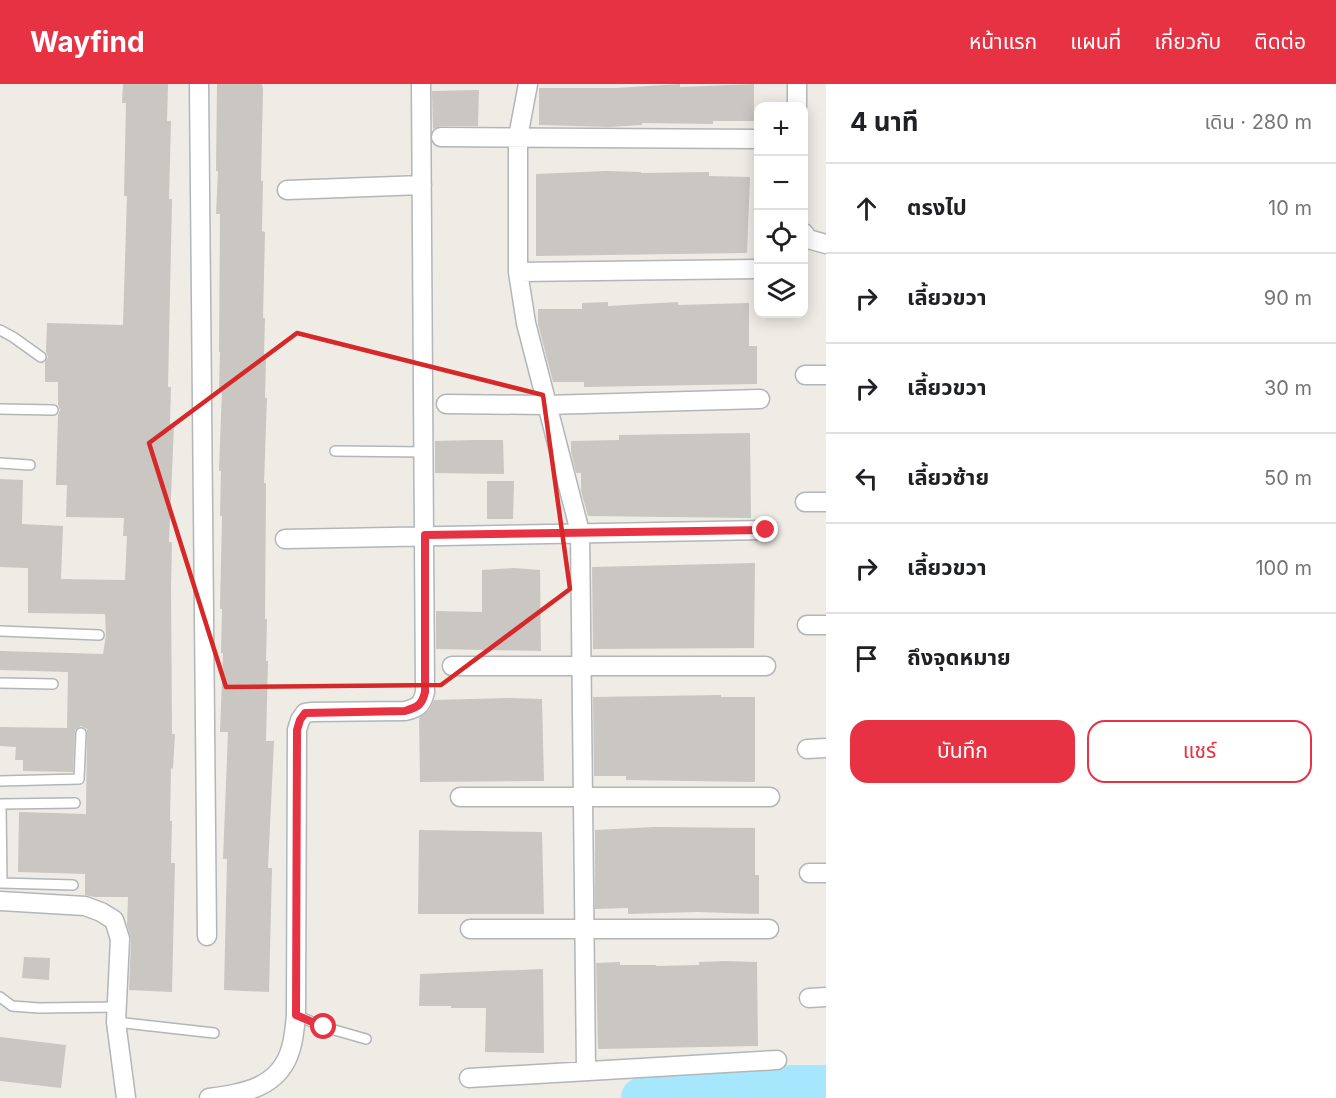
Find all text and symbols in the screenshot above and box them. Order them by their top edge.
text: Wayfind [30,25,145,59]
text: หน้าแรก [969,29,1037,54]
text: แผนที่ [1070,29,1121,54]
text: เกี่ยวกับ [1154,29,1221,54]
text: ติดต่อ [1254,29,1306,54]
map controls [754,102,808,318]
button: + [754,102,808,156]
text: 4 นาที [850,106,919,137]
text: เดิน · 280 m [1204,110,1312,134]
button: − [754,156,808,210]
icon: ahead [850,192,883,225]
text: ตรงไป [907,194,967,220]
text: 10 m [1268,196,1312,220]
button: locate [754,210,808,264]
button: layers [754,264,808,318]
icon: right [850,282,883,315]
text: เลี้ยวขวา [907,284,987,310]
text: 90 m [1264,286,1312,310]
icon: right [850,372,883,405]
text: เลี้ยวขวา [907,374,987,400]
text: 30 m [1264,376,1312,400]
icon: left [850,462,883,495]
text: เลี้ยวซ้าย [907,464,989,490]
text: 50 m [1264,466,1312,490]
route end [752,516,778,542]
icon: right [850,552,883,585]
text: เลี้ยวขวา [907,554,987,580]
text: 100 m [1255,556,1312,580]
icon: arrive [850,642,883,675]
text: ถึงจุดหมาย [907,644,1011,670]
button: บันทึก [850,720,1075,783]
button: แชร์ [1087,720,1312,783]
route start [310,1013,336,1039]

